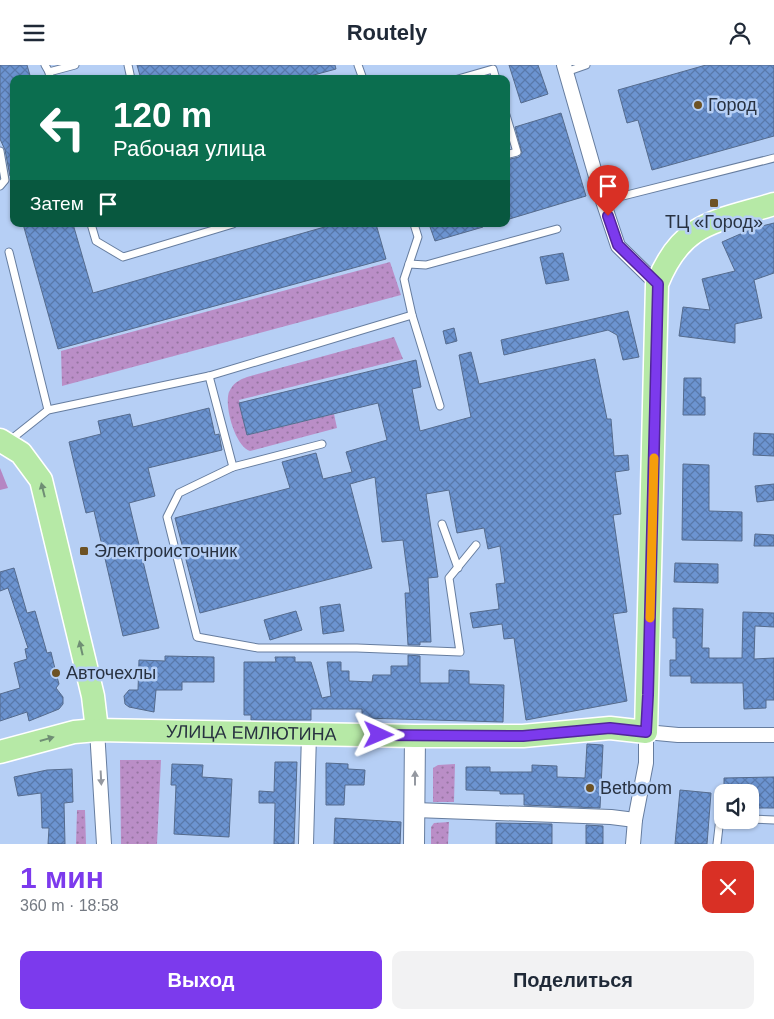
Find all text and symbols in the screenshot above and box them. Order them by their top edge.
icon: menu [20,19,48,47]
icon: person [726,19,754,47]
text: Routely [347,20,427,45]
icon: left [30,95,95,160]
text: 120 m [113,95,212,134]
place label: Город [708,95,757,115]
marker: Город [692,99,704,111]
text: Рабочая улица [113,136,266,161]
pin [587,165,629,216]
icon: arrive [594,172,622,200]
icon: arrive [94,190,122,218]
text: Затем [30,193,84,214]
marker: ТЦ «Город» [708,197,720,209]
place label: ТЦ «Город» [665,212,763,232]
one-way arrow [39,482,47,497]
place label: Электроисточник [94,541,237,561]
marker: Электроисточник [78,545,90,557]
one-way arrow [77,640,85,655]
place label: Авточехлы [66,663,156,683]
marker: Авточехлы [50,667,62,679]
position arrow [352,708,404,760]
street label: УЛИЦА ЕМЛЮТИНА [166,721,337,745]
one-way arrow [40,735,55,743]
one-way arrow [411,770,419,786]
one-way arrow [97,771,105,787]
place label: Betboom [600,778,672,798]
marker: Betboom [584,782,596,794]
map controls [714,784,759,829]
button: sound [714,784,759,829]
text: 1 мин [20,861,104,894]
button: close [702,861,754,913]
text: 360 m · 18:58 [20,897,119,914]
button: Выход [20,951,382,1009]
button: Поделиться [392,951,754,1009]

